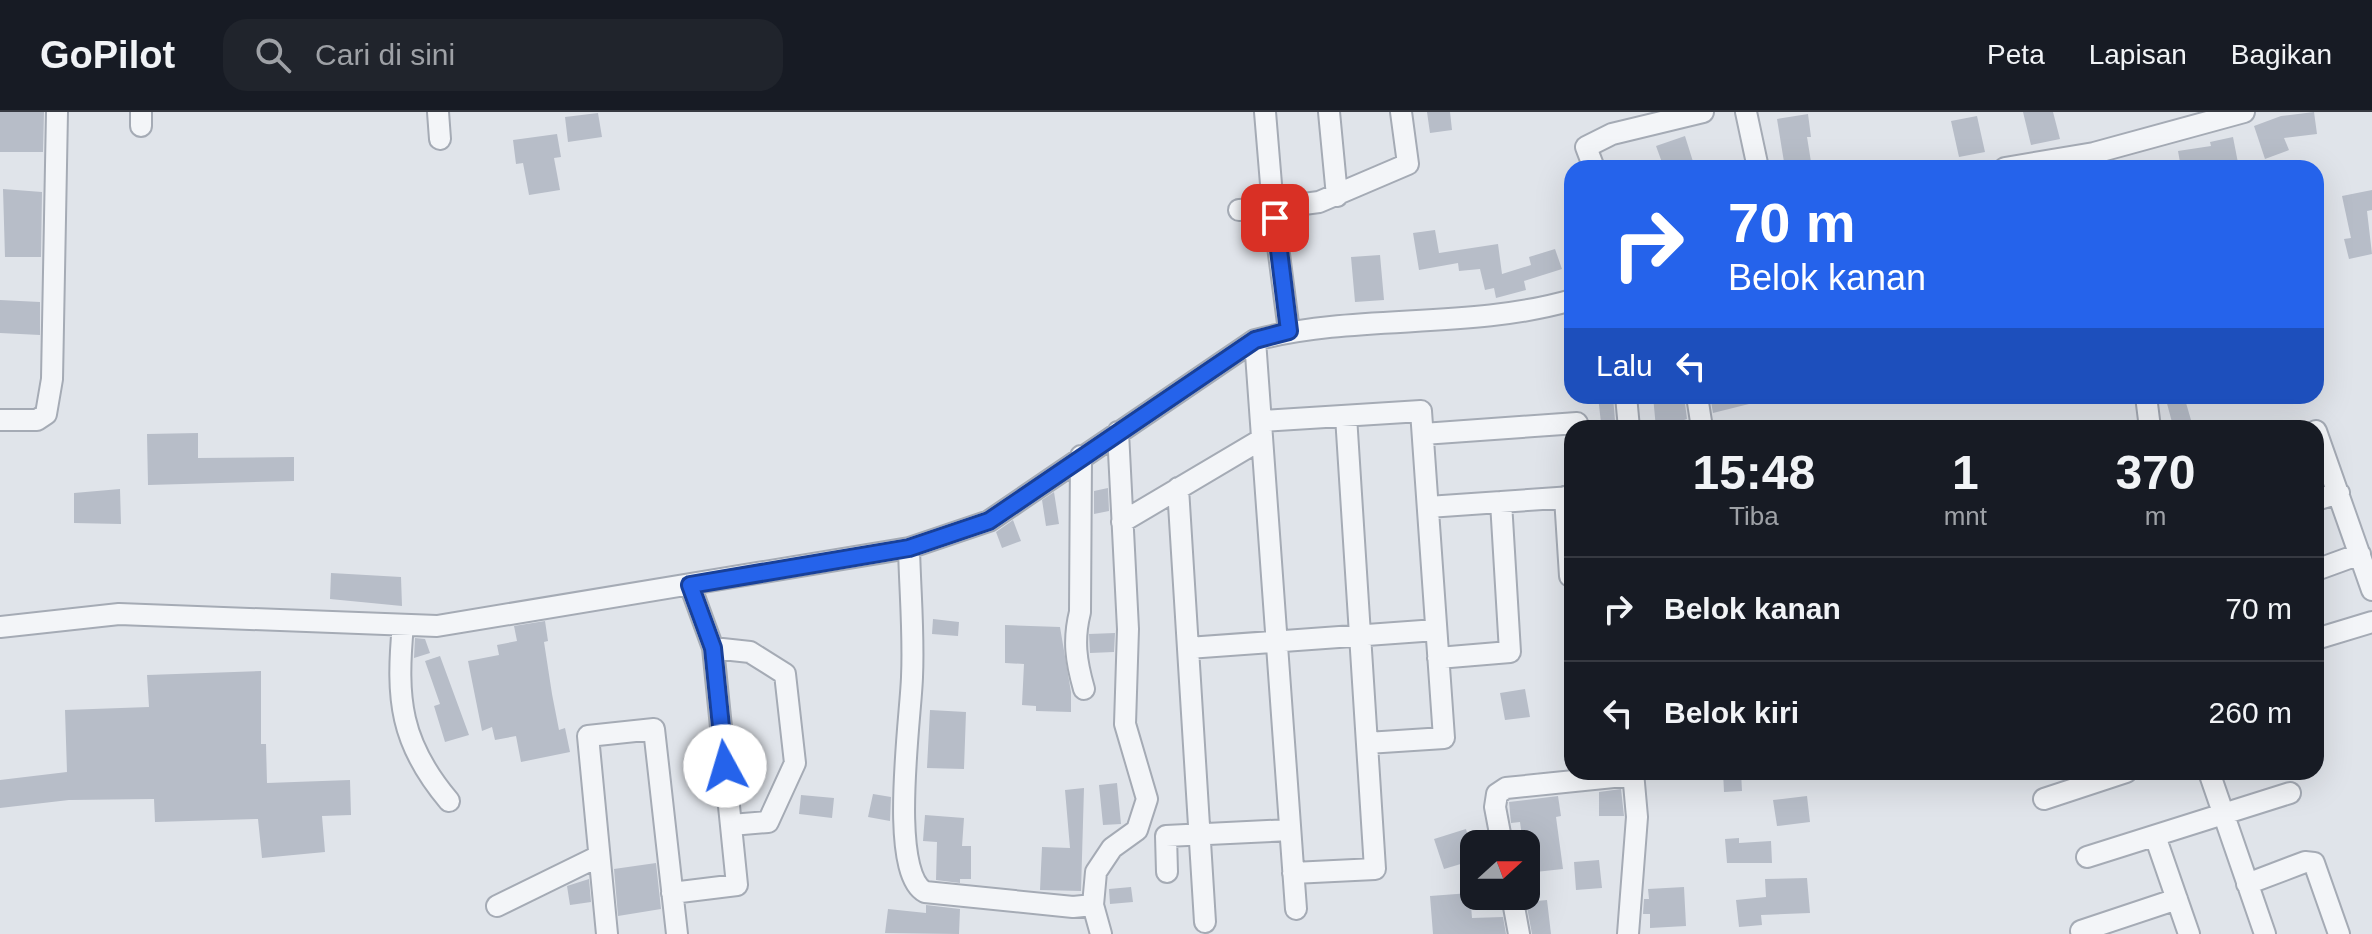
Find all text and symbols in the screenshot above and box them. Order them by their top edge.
search box [223,19,783,91]
icon: search [251,33,295,77]
text: GoPilot [40,34,175,76]
text: Cari di sini [315,38,455,71]
text: Peta [1987,39,2045,70]
text: Lapisan [2089,39,2187,70]
text: Bagikan [2231,39,2332,70]
pin [1241,184,1309,252]
text: 70 m [1728,191,1856,254]
icon: right [1596,192,1700,296]
icon: arrive [1253,196,1297,240]
text: Belok kanan [1728,257,1926,298]
icon: left [1669,344,1713,388]
text: Lalu [1596,349,1653,382]
text: 15:48 [1692,446,1815,499]
text: 1 [1952,446,1979,499]
text: 370 [2115,446,2196,499]
text: Tiba [1729,501,1779,531]
text: mnt [1944,501,1987,531]
text: m [2145,501,2166,531]
icon: right [1596,587,1640,631]
text: Belok kanan [1664,592,1841,625]
text: 70 m [2225,592,2292,625]
icon: left [1596,691,1640,735]
text: Belok kiri [1664,696,1799,729]
text: 260 m [2209,696,2292,729]
position arrow [683,724,767,808]
north arrow [1460,830,1540,910]
map controls [1460,830,1540,910]

